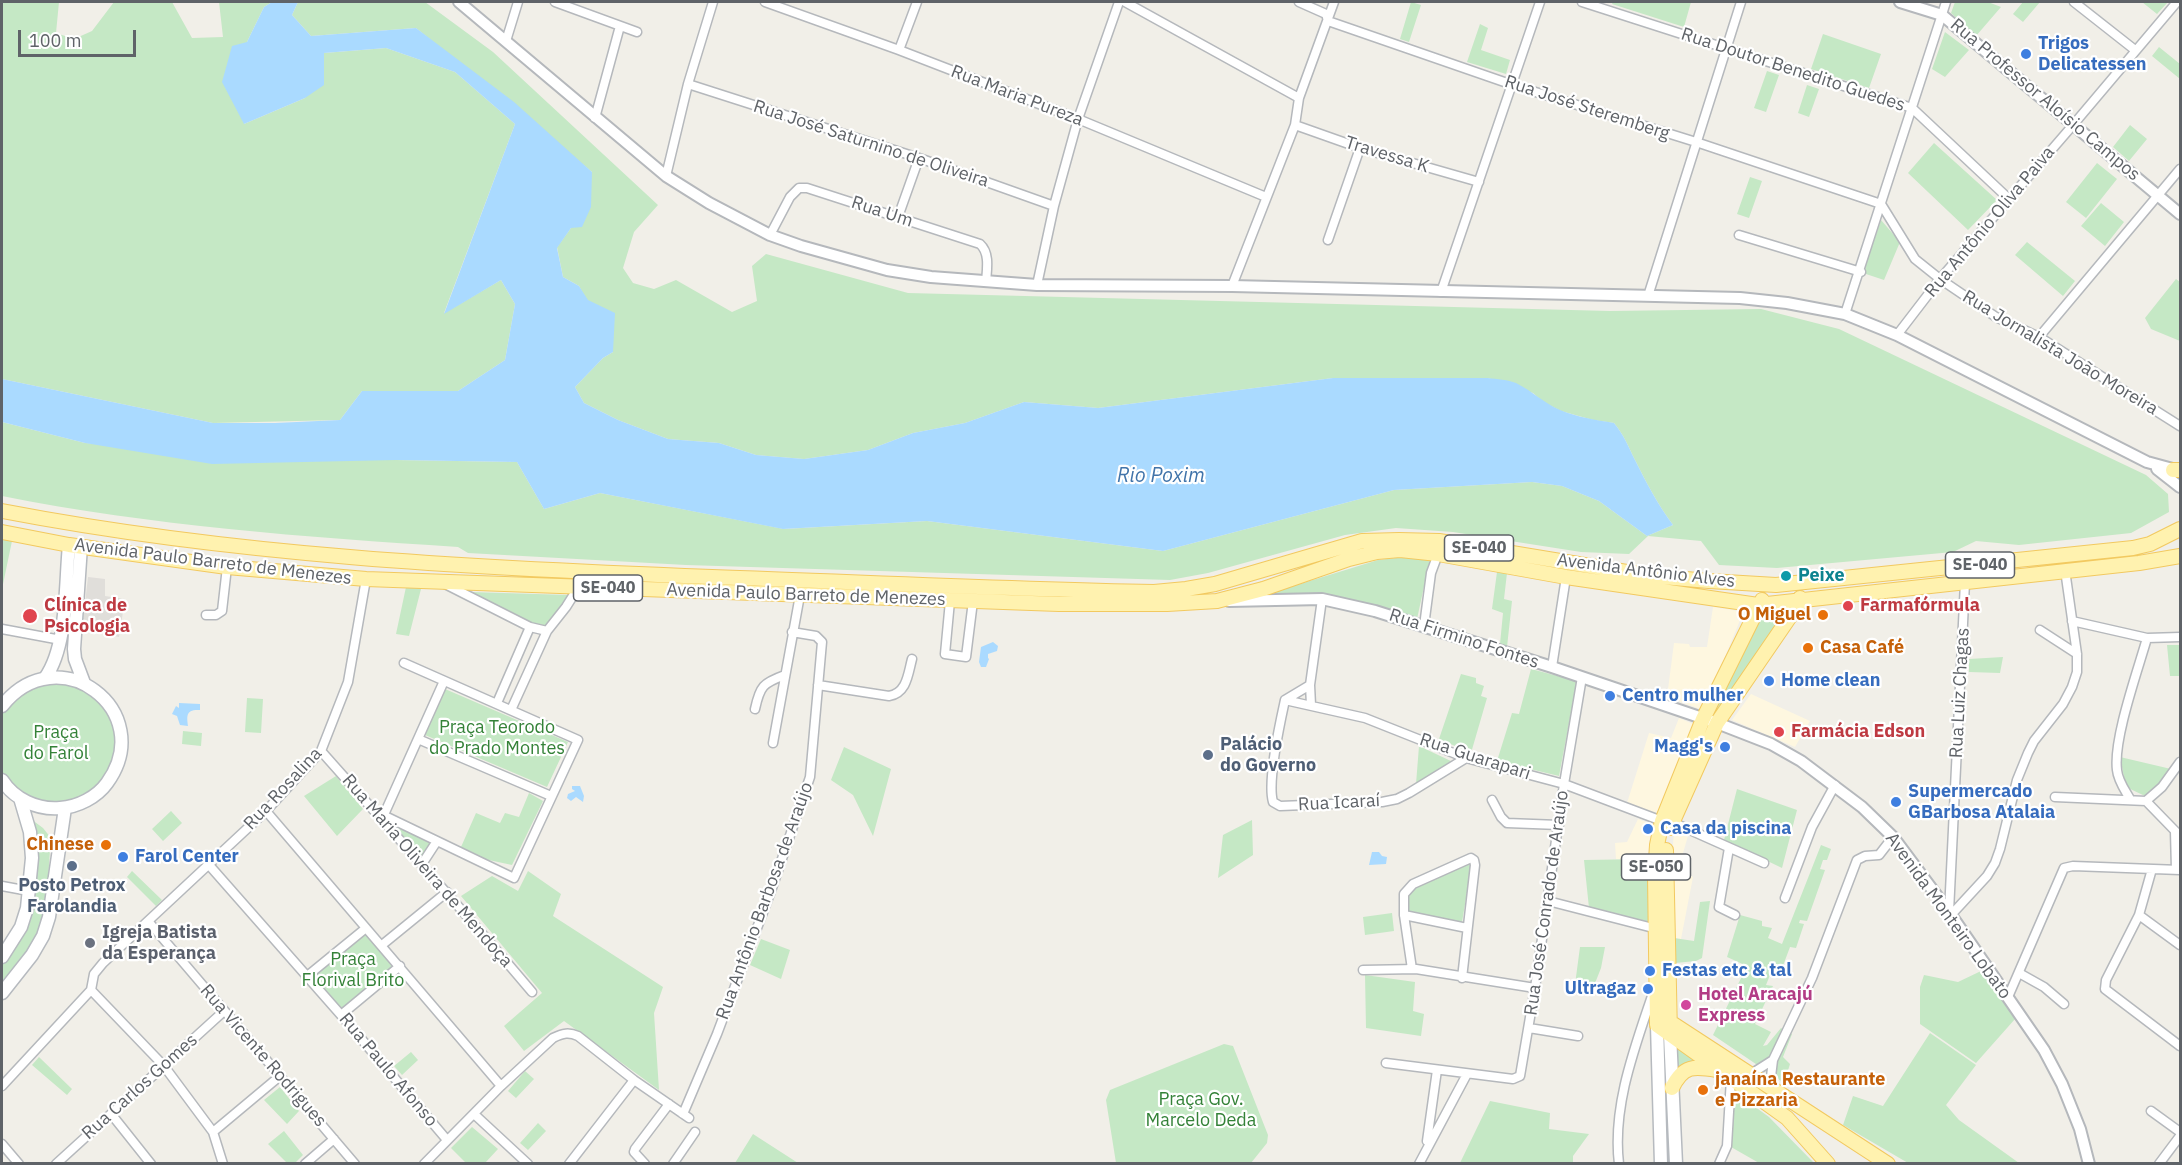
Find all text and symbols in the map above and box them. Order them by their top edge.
street label: Rua Professor Aloísio Campos [1946,14,2144,186]
scale bar [21,18,140,56]
street label: Rua Doutor Benedito Guedes [1678,24,1908,116]
text: 100 m [29,29,81,52]
place label: Trigos Delicatessen [2038,33,2147,76]
marker: Trigos Delicatessen [2019,47,2033,61]
street label: Rua Maria Pureza [948,61,1086,131]
street label: Rua José Steremberg [1502,71,1672,145]
street label: Rua José Saturnino de Oliveira [751,96,991,192]
street label: Travessa K [1342,132,1432,178]
street label: Rua Antônio Oliva Paiva [1920,142,2060,302]
street label: Rua Um [848,192,916,232]
street label: Rua Jornalista João Moreira [1958,286,2162,420]
water label: Rio Poxim [1117,464,1205,488]
street label: Avenida Paulo Barreto de Menezes [73,534,353,590]
road number: SE-040 [1444,535,1514,561]
street label: Avenida Antônio Alves [1556,549,1736,593]
road number: SE-040 [1946,552,2014,578]
place label: Peixe [1798,565,1845,587]
marker: Peixe [1779,569,1793,583]
road number: SE-040 [574,575,642,601]
street label: Avenida Paulo Barreto de Menezes [666,579,946,611]
place label: Clínica de Psicologia [44,595,130,638]
place label: Farmafórmula [1860,595,1980,617]
marker: Farmafórmula [1841,599,1855,613]
place label: O Miguel [1738,604,1811,626]
street label: Rua Firmino Fontes [1386,605,1542,673]
marker: Clínica de Psicologia [21,607,39,625]
marker: O Miguel [1816,608,1830,622]
street label: Rua Luiz Chagas [1946,627,1974,759]
place label: Casa Café [1820,637,1904,659]
marker: Casa Café [1801,641,1815,655]
place label: Home clean [1781,670,1880,692]
marker: Home clean [1762,674,1776,688]
place label: Centro mulher [1622,685,1743,707]
marker: Centro mulher [1603,689,1617,703]
park label: Praça Teorodo do Prado Montes [429,717,565,760]
place label: Farmácia Edson [1791,721,1925,743]
park label: Praça do Farol [23,722,89,764]
marker: Farmácia Edson [1772,725,1786,739]
street label: Rua Guarapari [1417,729,1533,785]
place label: Palácio do Governo [1220,734,1316,777]
place label: Magg's [1654,736,1713,758]
marker: Magg's [1718,740,1732,754]
street label: Rua Rosalina [239,743,327,835]
marker: Palácio do Governo [1201,748,1215,762]
street label: Rua Maria Oliveira de Mendoça [337,770,517,972]
street label: Rua Antônio Barbosa de Araújo [712,779,818,1023]
place label: Supermercado GBarbosa Atalaia [1908,781,2055,824]
street label: Rua José Conrado de Araújo [1520,789,1574,1017]
street label: Rua Icaraí [1297,790,1381,816]
marker: Supermercado GBarbosa Atalaia [1889,795,1903,809]
place label: Casa da piscina [1660,818,1792,840]
marker: Casa da piscina [1641,822,1655,836]
street label: Avenida Monteiro Lobato [1880,829,2016,1003]
place label: Chinese [26,834,94,856]
marker: Chinese [99,838,113,852]
place label: Farol Center [135,846,239,868]
marker: Farol Center [116,850,130,864]
road number: SE-050 [1622,854,1690,880]
marker: Posto Petrox Farolandia [65,859,79,873]
place label: Posto Petrox Farolandia [18,875,126,918]
place label: Igreja Batista da Esperança [102,922,217,964]
marker: Igreja Batista da Esperança [83,936,97,950]
park label: Praça Florival Brito [302,949,404,992]
place label: Festas etc & tal [1662,960,1792,982]
marker: Festas etc & tal [1643,964,1657,978]
place label: Ultragaz [1565,978,1636,1000]
street label: Rua Vicente Rodrigues [195,980,331,1132]
marker: Ultragaz [1641,982,1655,996]
place label: Hotel Aracajú Express [1698,984,1813,1026]
marker: Hotel Aracajú Express [1679,998,1693,1012]
street label: Rua Paulo Afonso [334,1009,442,1131]
street label: Rua Carlos Gomes [78,1029,202,1145]
place label: janaína Restaurante e Pizzaria [1715,1069,1885,1112]
marker: janaína Restaurante e Pizzaria [1696,1083,1710,1097]
park label: Praça Gov. Marcelo Deda [1146,1089,1256,1132]

